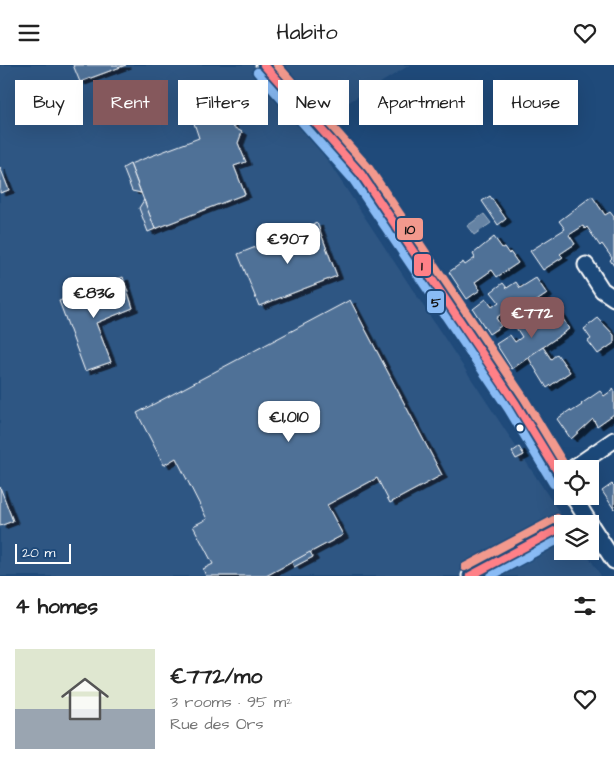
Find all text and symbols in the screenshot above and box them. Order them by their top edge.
text: Habito [276,17,338,48]
icon: menu [15,19,43,47]
icon: heart [571,19,599,47]
chip: Buy [15,80,83,125]
chip: Rent [93,80,168,125]
chip: Filters [178,80,268,125]
chip: New [278,80,349,125]
chip: Apartment [359,80,483,125]
chip: House [493,80,578,125]
line badge: 10 [396,217,424,241]
text: 10 [405,220,415,240]
pin: €907 [258,223,318,265]
text: €907 [267,228,309,250]
line badge: 1 [413,253,432,277]
text: 1 [421,256,423,276]
pin: €836 [64,277,124,319]
text: €836 [73,282,115,304]
line badge: 5 [426,290,445,314]
text: 5 [431,293,442,313]
pin: €772 [502,297,562,339]
text: €772 [511,302,553,324]
pin: €1,010 [248,401,330,443]
text: €1,010 [269,406,309,428]
unlabelled marker [515,423,525,433]
map controls [554,460,599,560]
button: locate [554,460,599,505]
button: layers [554,515,599,560]
scale bar [15,541,71,564]
text: 20 m [22,543,55,563]
text: 4 homes [15,592,98,621]
icon: filters [571,592,599,620]
text: €772/mo [170,662,262,691]
icon: home [55,669,115,729]
icon: heart [571,685,599,713]
text: 3 rooms · 95 m² [170,691,292,713]
text: Rue des Ors [170,713,263,735]

